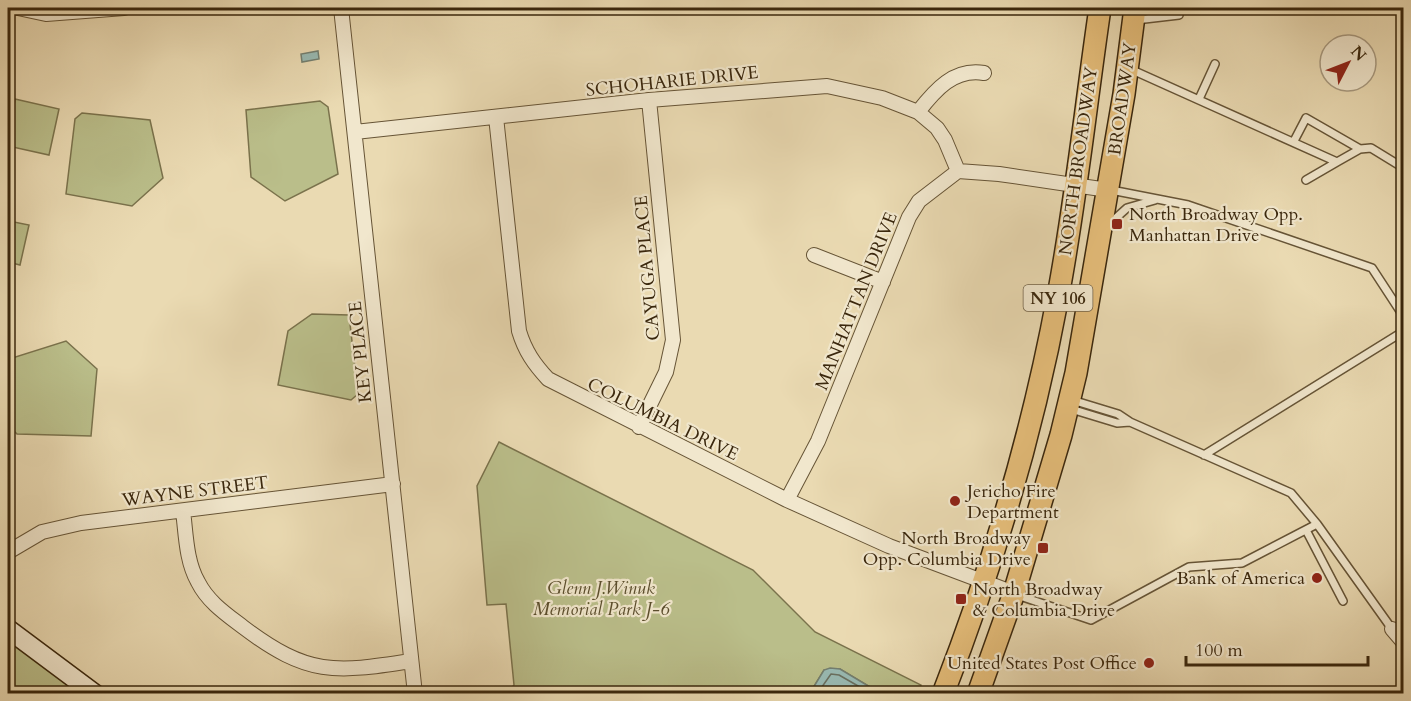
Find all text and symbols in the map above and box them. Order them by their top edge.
north arrow [1318,33,1378,93]
street label: BROADWAY [1102,40,1143,157]
text: N [1346,41,1371,66]
street label: SCHOHARIE DRIVE [585,60,760,103]
street label: NORTH BROADWAY [1053,65,1104,257]
street label: CAYUGA PLACE [629,194,666,342]
place label: North Broadway Opp. Manhattan Drive [1129,202,1303,248]
street label: MANHATTAN DRIVE [809,208,904,394]
marker: North Broadway Opp. Manhattan Drive [1110,217,1124,231]
road number: NY 106 [1024,285,1092,311]
street label: KEY PLACE [343,300,378,404]
street label: COLUMBIA DRIVE [583,372,743,467]
street label: WAYNE STREET [119,470,270,513]
place label: Jericho Fire Department [964,479,1059,525]
marker: Jericho Fire Department [948,494,962,508]
place label: North Broadway Opp. Columbia Drive [863,526,1031,572]
marker: North Broadway Opp. Columbia Drive [1036,541,1050,555]
place label: Bank of America [1176,566,1305,591]
marker: Bank of America [1310,571,1324,585]
park label: Glenn J.Winuk Memorial Park J-6 [533,576,671,622]
place label: North Broadway & Columbia Drive [973,577,1115,623]
marker: North Broadway & Columbia Drive [954,592,968,606]
scale bar [1186,629,1368,667]
text: 100 m [1195,638,1243,663]
place label: United States Post Office [947,651,1137,676]
marker: United States Post Office [1142,656,1156,670]

